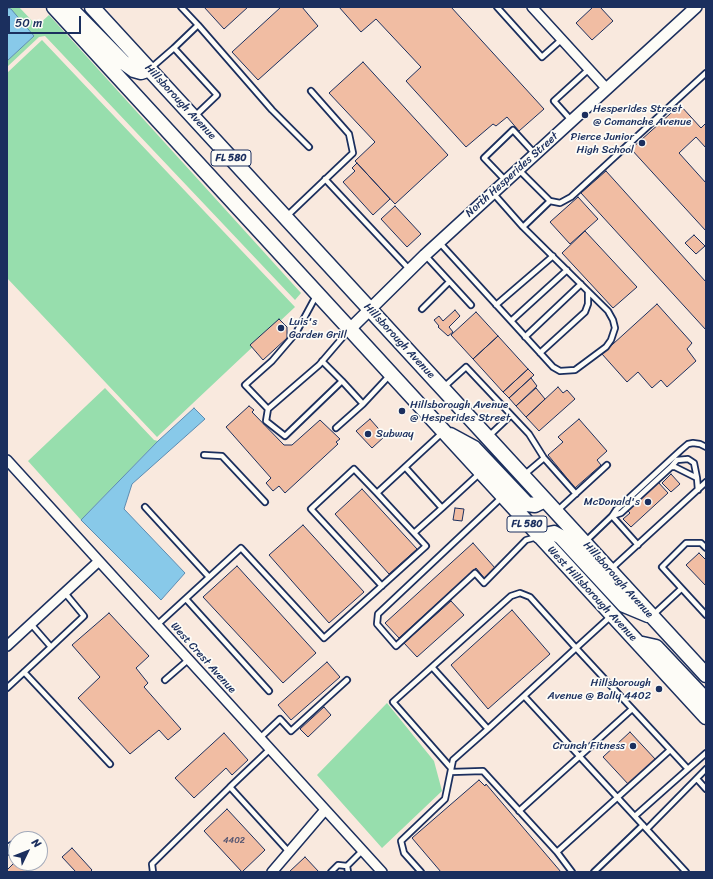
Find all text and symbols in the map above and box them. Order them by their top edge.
scale bar [10,8,83,34]
text: 50 m [15,12,42,34]
street label: Hillsborough Avenue [142,62,218,142]
place label: Hesperides Street @ Comanche Avenue [593,102,691,128]
marker: Hesperides Street @ Comanche Avenue [580,110,590,120]
street label: North Hesperides Street [463,130,561,220]
place label: Pierce Junior High School [570,130,634,156]
marker: Pierce Junior High School [637,138,647,148]
road number: FL 580 [211,150,251,166]
street label: Hillsborough Avenue [361,301,437,381]
place label: Luis's Garden Grill [289,315,347,341]
marker: Luis's Garden Grill [276,323,286,333]
place label: Hillsborough Avenue @ Hesperides Street [410,398,510,424]
marker: Hillsborough Avenue @ Hesperides Street [397,406,407,416]
place label: Subway [376,427,414,441]
marker: Subway [363,429,373,439]
place label: McDonald's [584,495,640,509]
marker: McDonald's [643,497,653,507]
road number: FL 580 [507,516,547,532]
street label: Hillsborough Avenue [580,539,656,621]
street label: West Hillsborough Avenue [544,544,640,644]
street label: West Crest Avenue [168,620,238,696]
place label: Hillsborough Avenue @ Bally 4402 [547,676,651,702]
marker: Hillsborough Avenue @ Bally 4402 [654,684,664,694]
place label: Crunch Fitness [553,739,625,753]
marker: Crunch Fitness [628,741,638,751]
north arrow [8,831,48,871]
text: N [27,834,46,852]
house number: 4402 [223,836,245,846]

